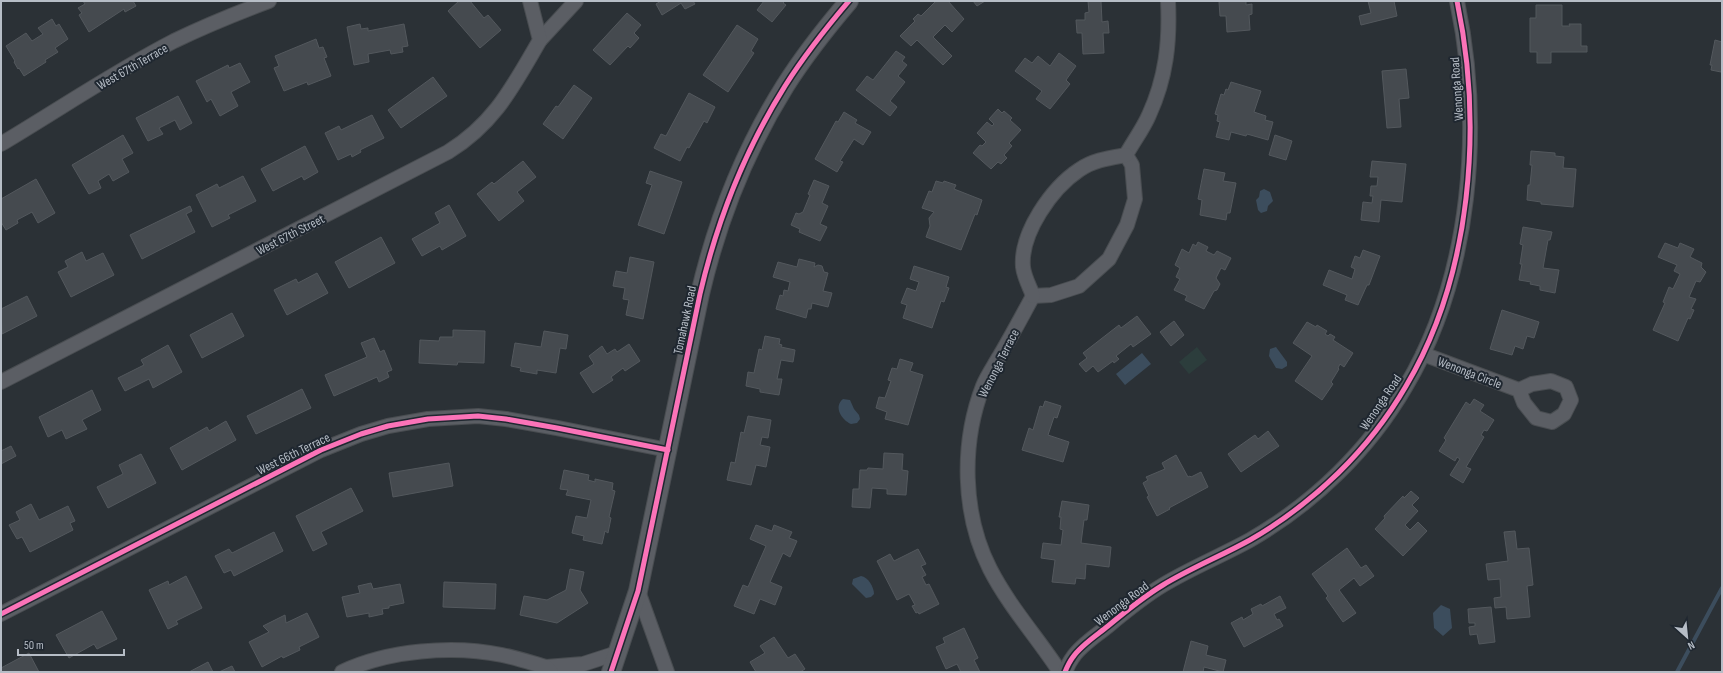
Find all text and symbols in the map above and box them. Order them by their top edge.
street label: West 67th Terrace [94,40,171,94]
street label: Wenonga Road [1447,57,1467,121]
street label: West 67th Street [254,211,327,259]
street label: Tomahawk Road [670,284,700,356]
street label: Wenonga Terrace [975,327,1023,400]
street label: Wenonga Circle [1435,353,1504,392]
street label: Wenonga Road [1356,372,1405,433]
street label: West 66th Terrace [254,429,333,479]
street label: Wenonga Road [1091,578,1152,629]
north arrow [1667,617,1707,657]
scale bar [18,631,124,657]
text: 50 m [24,638,44,653]
text: N [1686,638,1697,653]

